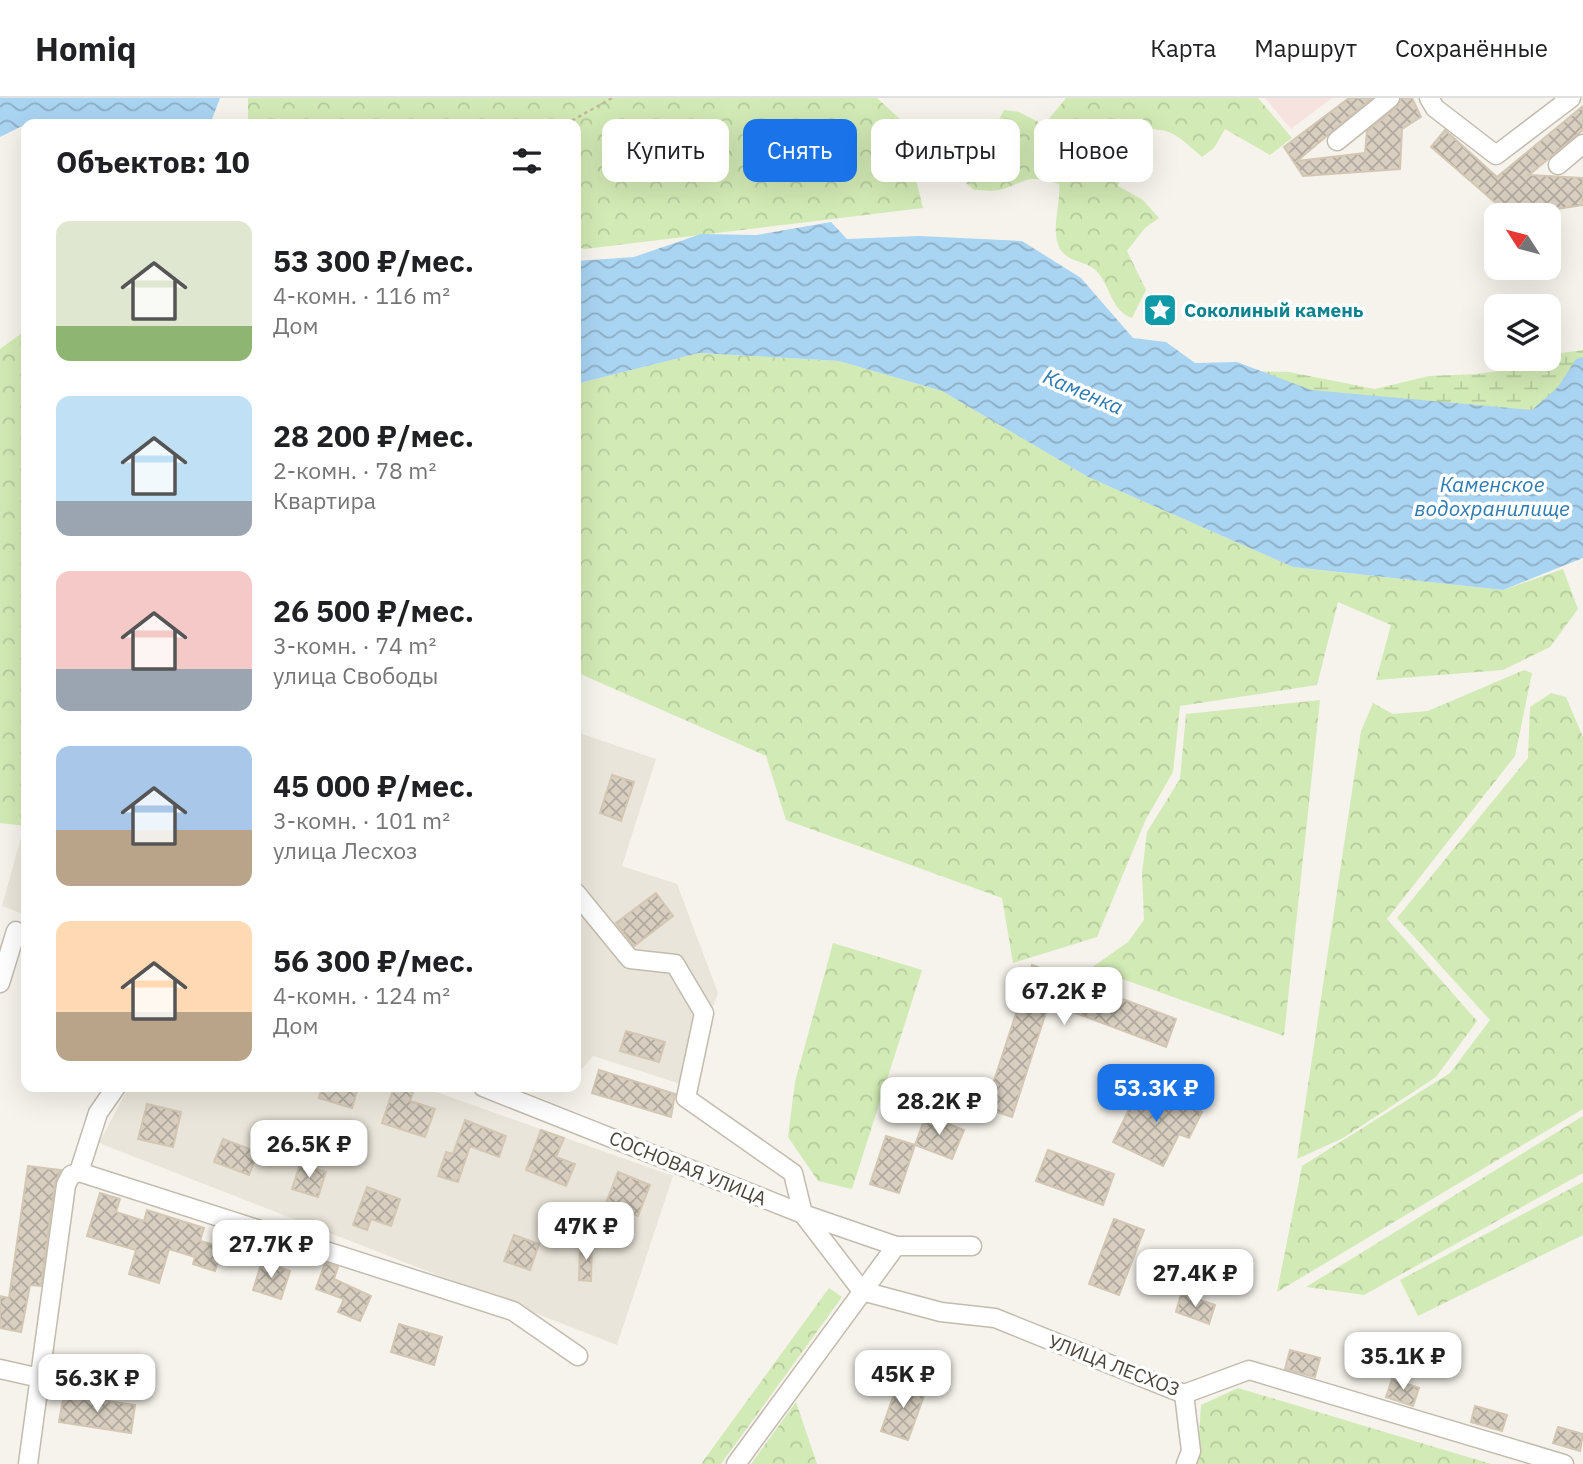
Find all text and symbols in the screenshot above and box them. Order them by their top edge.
text: Homiq [35,27,137,70]
text: Карта [1150,32,1216,64]
text: Маршрут [1254,32,1357,64]
text: Сохранённые [1395,32,1548,64]
chip: Купить [602,119,729,182]
chip: Снять [743,119,857,182]
chip: Фильтры [871,119,1020,182]
chip: Новое [1034,119,1153,182]
text: Объектов: 10 [56,142,250,181]
icon: filters [508,142,546,180]
north arrow [1484,203,1561,280]
map controls [1484,203,1561,371]
text: 53 300 ₽/мес. [273,241,474,280]
icon: home [112,249,196,333]
text: 4-комн. · 116 m² [273,280,450,310]
place icon: Соколиный камень [1141,291,1179,329]
button: layers [1484,294,1561,371]
place label: Соколиный камень [1184,298,1364,322]
text: Дом [273,310,318,340]
water label: Каменка [1039,362,1128,420]
text: 28 200 ₽/мес. [273,416,474,455]
icon: home [112,424,196,508]
text: 2-комн. · 78 m² [273,455,436,485]
water label: Каменское водохранилище [1414,470,1570,522]
text: Квартира [273,485,376,515]
text: 26 500 ₽/мес. [273,591,474,630]
icon: home [112,599,196,683]
text: 3-комн. · 74 m² [273,630,436,660]
text: улица Свободы [273,660,438,690]
text: 45 000 ₽/мес. [273,766,474,805]
icon: home [112,774,196,858]
text: 3-комн. · 101 m² [273,805,450,835]
text: улица Лесхоз [273,835,418,865]
text: 56 300 ₽/мес. [273,941,474,980]
icon: home [112,949,196,1033]
pin: 67.2K ₽ [999,968,1129,1027]
text: 67.2K ₽ [1021,975,1107,1005]
text: 4-комн. · 124 m² [273,980,450,1010]
text: Дом [273,1010,318,1040]
pin: 53.3K ₽ [1091,1065,1221,1124]
text: 53.3K ₽ [1113,1072,1199,1102]
pin: 28.2K ₽ [874,1077,1004,1137]
text: 28.2K ₽ [896,1085,982,1115]
pin: 26.5K ₽ [244,1121,374,1180]
street label: СОСНОВАЯ УЛИЦА [606,1125,770,1211]
text: 26.5K ₽ [266,1128,352,1158]
pin: 47K ₽ [537,1202,635,1262]
text: 47K ₽ [554,1210,618,1240]
pin: 27.7K ₽ [206,1220,336,1280]
text: 27.7K ₽ [228,1228,314,1258]
pin: 27.4K ₽ [1130,1250,1260,1309]
text: 27.4K ₽ [1152,1257,1238,1287]
street label: УЛИЦА ЛЕСХОЗ [1045,1329,1183,1401]
pin: 35.1K ₽ [1338,1332,1468,1392]
text: 35.1K ₽ [1360,1340,1446,1370]
pin: 45K ₽ [854,1350,952,1410]
pin: 56.3K ₽ [32,1354,162,1414]
text: 45K ₽ [871,1358,935,1388]
text: 56.3K ₽ [54,1362,140,1392]

